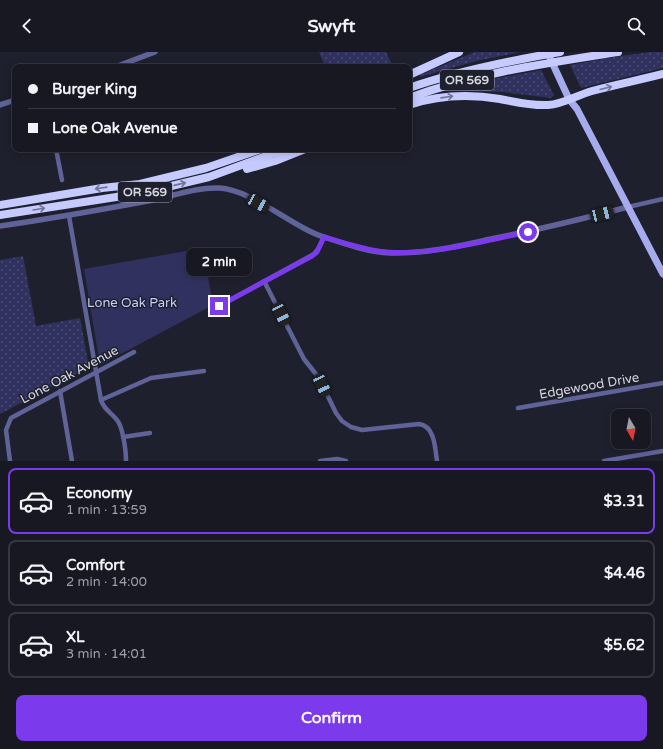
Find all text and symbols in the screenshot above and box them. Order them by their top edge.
icon: back [16,15,38,37]
text: Swyft [307,15,356,37]
icon: search [625,15,647,37]
road number: OR 569 [440,70,494,90]
text: Burger King [52,80,137,98]
one-way arrow [600,83,613,91]
one-way arrow [440,93,453,101]
text: Lone Oak Avenue [52,119,178,137]
one-way arrow [173,180,186,187]
road number: OR 569 [118,182,172,202]
one-way arrow [95,184,108,192]
car [245,192,271,214]
one-way arrow [32,205,45,213]
car [589,205,615,223]
route start [519,223,537,241]
callout: 2 min [186,248,252,276]
text: 2 min [202,254,236,270]
park label: Lone Oak Park [87,295,177,311]
route end [210,297,228,315]
car [270,301,292,327]
street label: Lone Oak Avenue [18,342,121,407]
street label: Edgewood Drive [538,369,641,403]
car [311,372,333,398]
north arrow [611,409,651,449]
map controls [611,409,651,449]
icon: car [18,483,54,519]
text: Economy [66,484,132,502]
text: $3.31 [604,492,645,510]
text: 1 min · 13:59 [66,502,147,518]
icon: car [18,555,54,591]
text: Comfort [66,556,125,574]
text: $4.46 [604,564,645,582]
text: 2 min · 14:00 [66,574,147,590]
icon: car [18,627,54,663]
text: XL [66,628,85,646]
text: $5.62 [604,636,645,654]
text: 3 min · 14:01 [66,646,147,662]
button: Confirm [16,695,647,741]

